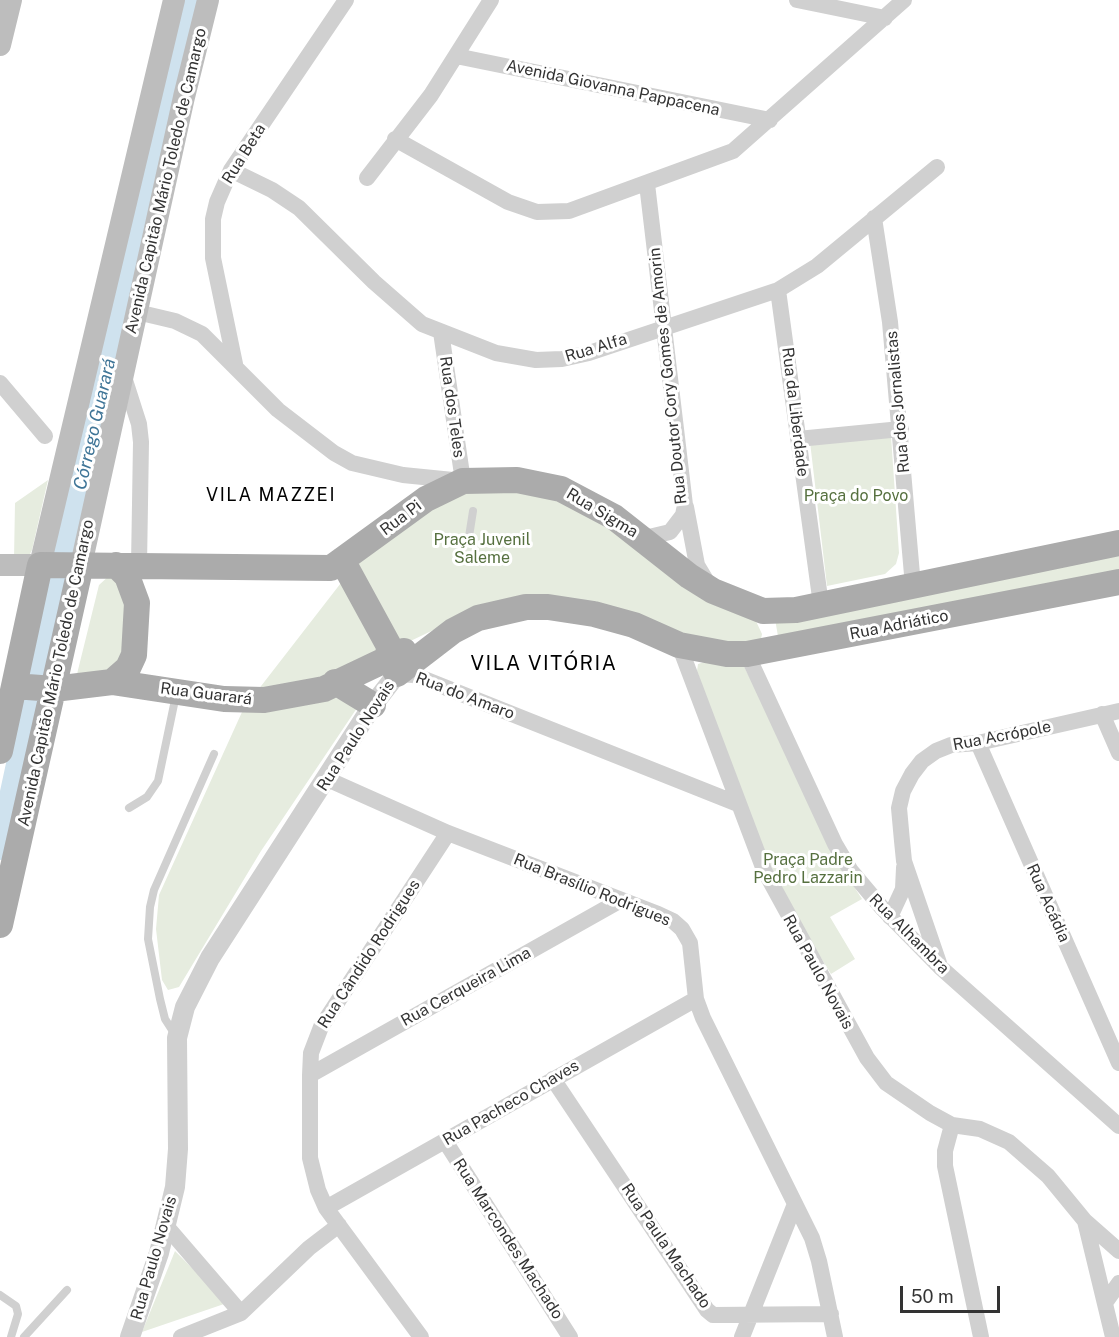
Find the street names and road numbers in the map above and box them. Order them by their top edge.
street label: Avenida Capitão Mário Toledo de Camargo [121,26,211,336]
street label: Avenida Giovanna Pappacena [505,56,721,120]
street label: Rua Beta [218,120,270,188]
street label: Rua Doutor Cory Gomes de Amorin [645,247,691,505]
street label: Rua Alfa [563,329,629,367]
street label: Rua dos Jornalistas [882,330,914,474]
street label: Rua da Liberdade [778,346,812,478]
street label: Rua dos Teles [435,355,469,459]
street label: Rua Sigma [563,484,641,542]
street label: Rua Pi [377,496,425,540]
street label: Avenida Capitão Mário Toledo de Camargo [14,518,98,828]
street label: Rua Adriático [848,606,950,644]
street label: Rua do Amaro [413,668,517,724]
street label: Rua Paulo Novais [313,677,399,795]
street label: Rua Guarará [159,679,253,709]
street label: Rua Acrópole [951,717,1053,755]
street label: Rua Brasílio Rodrigues [511,850,673,930]
street label: Rua Acádia [1022,861,1074,945]
street label: Rua Cândido Rodrigues [314,876,424,1032]
street label: Rua Alhambra [865,890,953,978]
street label: Rua Paulo Novais [779,911,857,1033]
street label: Rua Cerqueira Lima [398,943,534,1031]
street label: Rua Pacheco Chaves [440,1056,582,1150]
street label: Rua Marcondes Machado [449,1155,567,1323]
street label: Rua Paula Machado [617,1180,715,1312]
street label: Rua Paulo Novais [127,1194,181,1322]

